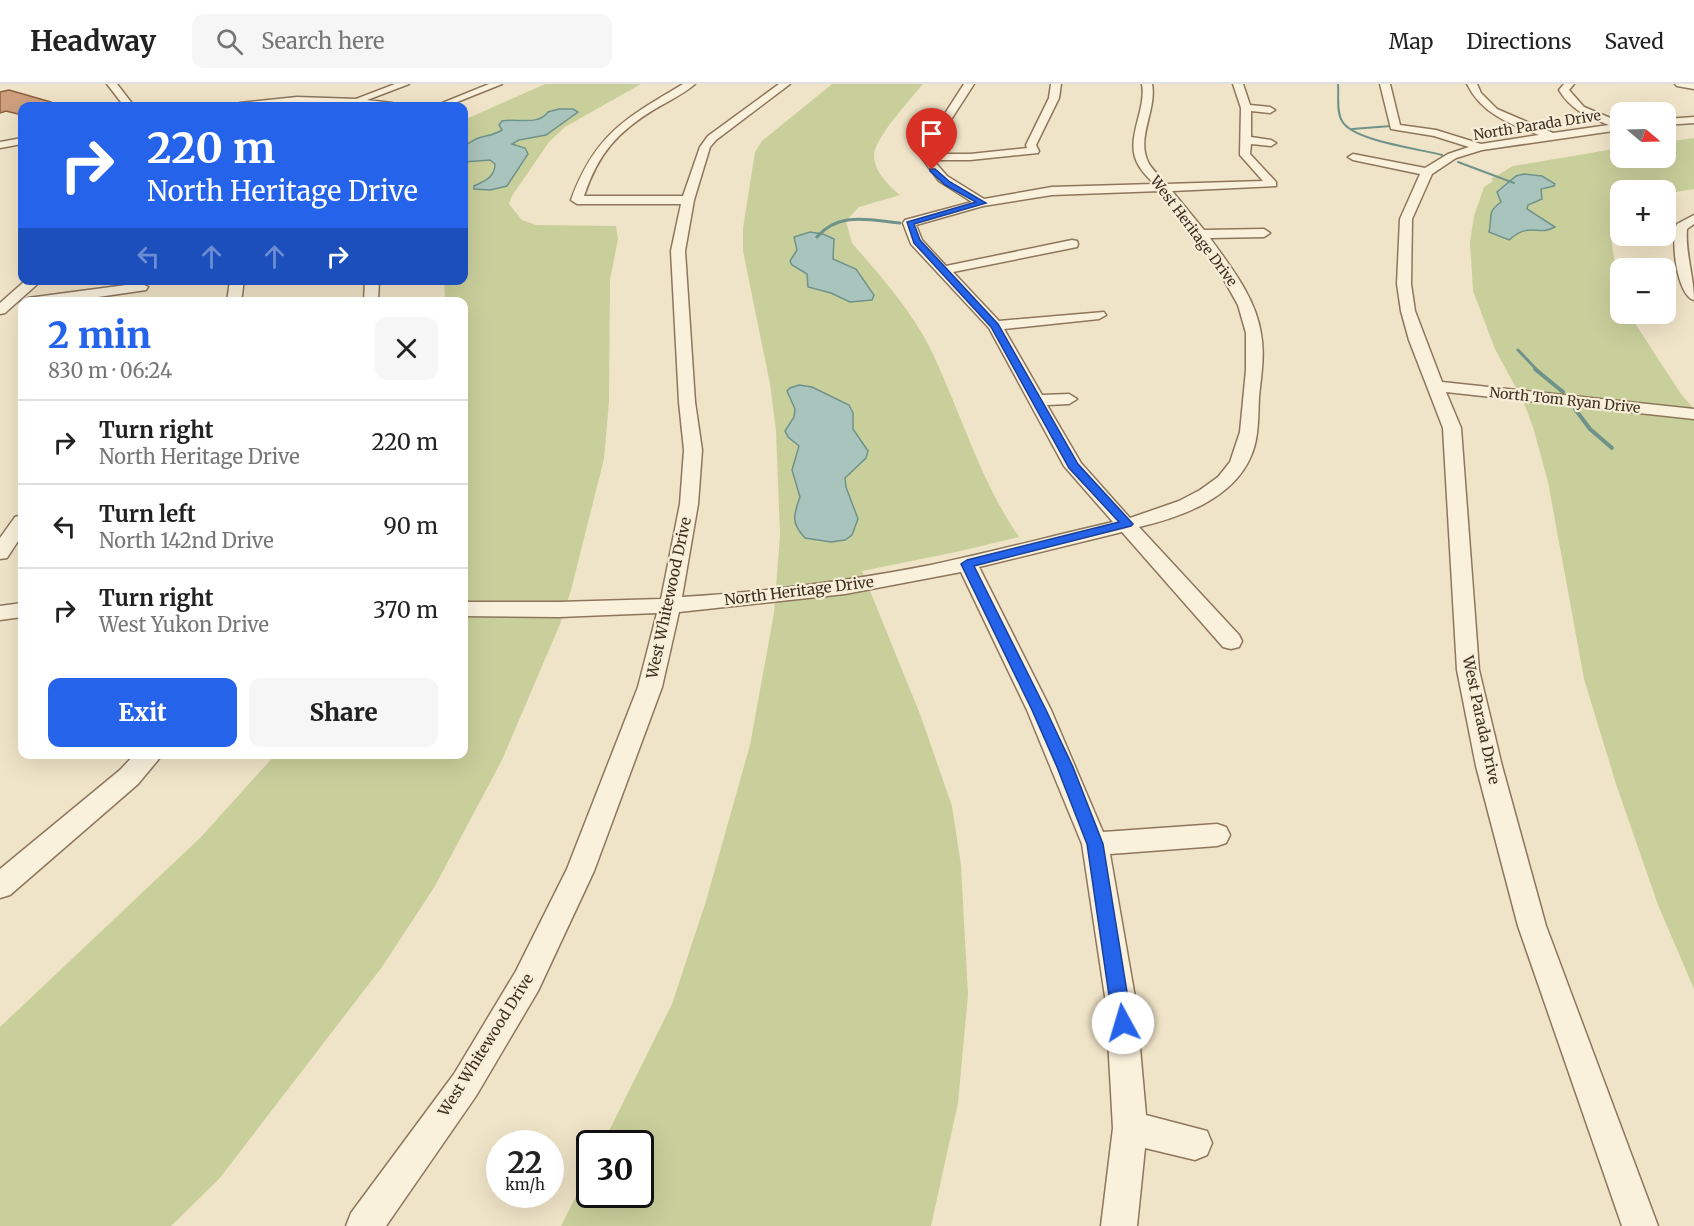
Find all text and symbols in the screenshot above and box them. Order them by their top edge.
search box [192,14,612,68]
text: Headway [30,23,156,59]
icon: search [213,25,246,58]
text: Search here [261,27,385,55]
text: Map [1389,28,1433,55]
text: Directions [1466,28,1571,55]
text: Saved [1604,28,1664,55]
north arrow [1610,102,1676,168]
map controls [1610,102,1676,324]
street label: North Parada Drive [1472,106,1602,144]
pin [906,108,957,170]
icon: arrive [915,117,948,150]
text: 220 m [147,122,275,174]
icon: right [48,126,126,204]
street label: West Heritage Drive [1146,171,1241,290]
text: North Heritage Drive [147,174,418,208]
button: + [1610,180,1676,246]
icon: left [132,240,165,273]
icon: ahead [195,240,228,273]
icon: ahead [258,240,291,273]
icon: right [321,240,354,273]
button: − [1610,258,1676,324]
text: 2 min [48,313,151,358]
button: close [375,317,438,380]
text: 830 m · 06:24 [48,358,172,383]
street label: North Tom Ryan Drive [1489,383,1641,417]
text: Turn right [99,416,213,444]
icon: right [48,426,81,459]
text: 220 m [371,428,438,456]
text: North Heritage Drive [99,444,300,469]
text: Turn left [99,500,196,528]
icon: left [48,510,81,543]
text: 90 m [383,512,438,540]
street label: West Whitewood Drive [642,515,695,681]
text: North 142nd Drive [99,528,274,553]
street label: North Heritage Drive [723,572,875,609]
text: Turn right [99,584,213,612]
icon: right [48,594,81,627]
text: 370 m [373,596,438,624]
text: West Yukon Drive [99,612,269,637]
street label: West Parada Drive [1458,653,1504,786]
button: Exit [48,678,237,747]
button: Share [249,678,438,747]
street label: West Whitewood Drive [433,970,537,1120]
position arrow [1091,991,1155,1055]
speed limit sign: 30 [576,1130,654,1208]
text: 22 [508,1143,542,1181]
text: km/h [505,1175,545,1194]

